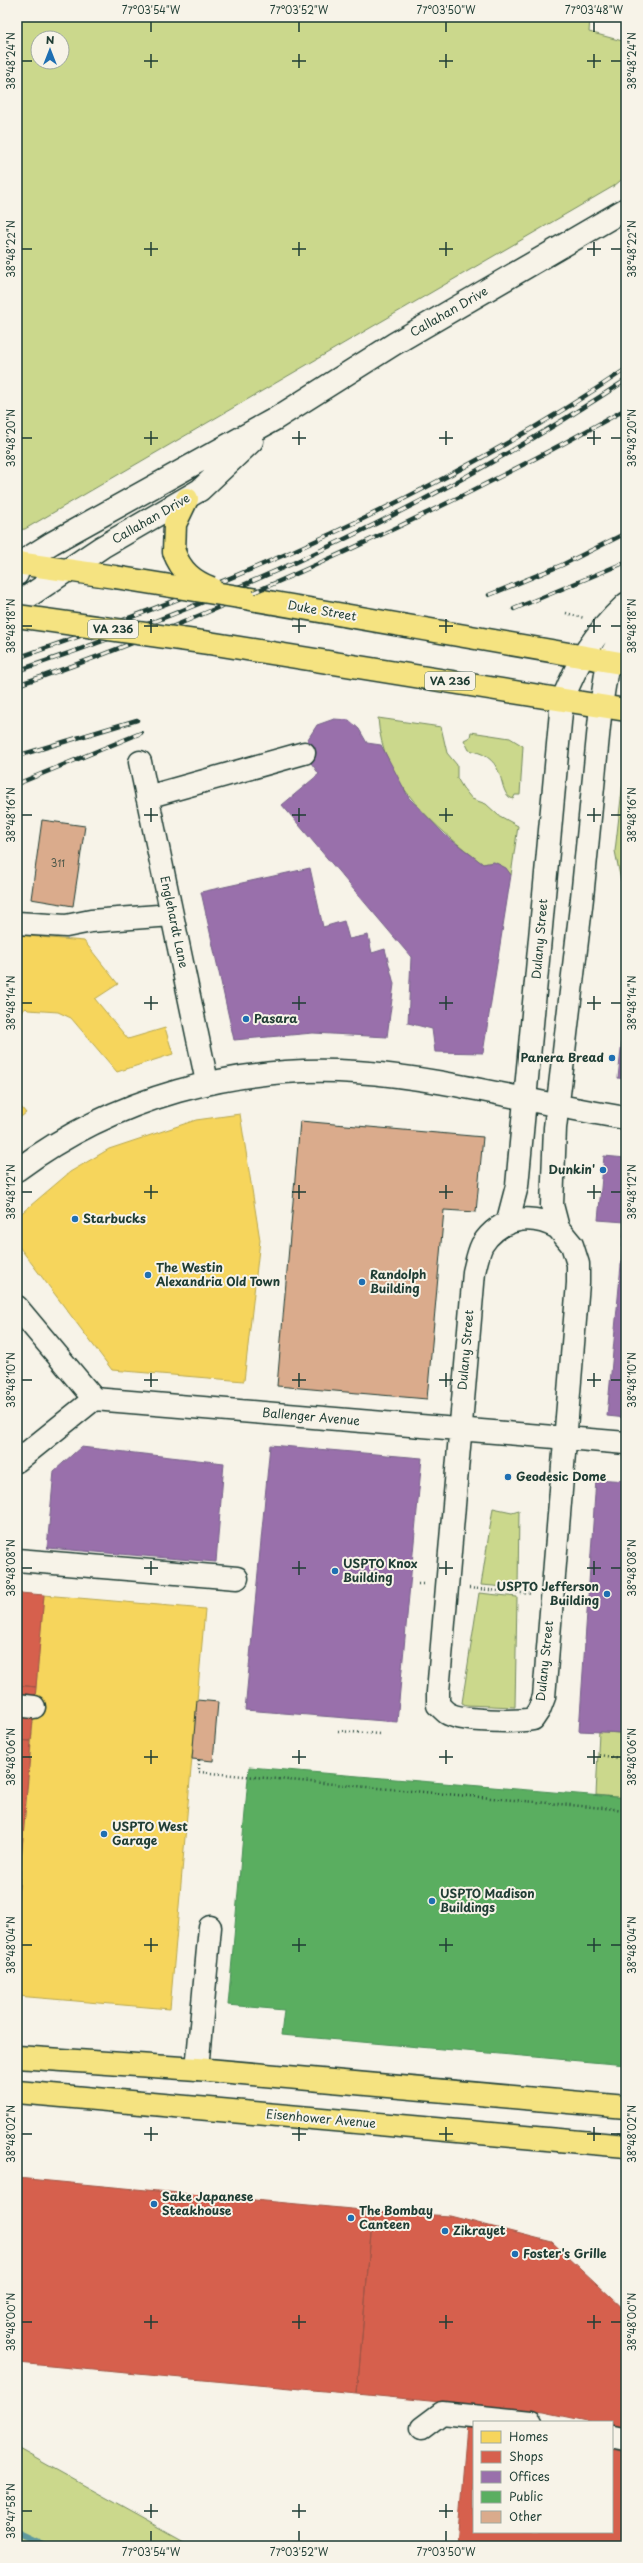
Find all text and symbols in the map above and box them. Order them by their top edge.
text: 77°03'54"W [122,2,181,17]
text: 77°03'52"W [270,2,329,17]
text: 77°03'50"W [417,2,476,17]
text: 77°03'48"W [565,2,624,17]
north arrow [30,30,70,70]
text: N [46,31,55,48]
text: 38°48'24"N [3,32,18,90]
text: 38°48'24"N [624,32,639,90]
text: 38°48'22"N [3,220,18,278]
text: 38°48'22"N [624,220,639,278]
street label: Callahan Drive [406,281,491,341]
text: 38°48'20"N [3,409,18,467]
text: 38°48'20"N [624,409,639,467]
street label: Callahan Drive [108,488,193,548]
street label: Duke Street [286,595,358,625]
text: 38°48'18"N [3,598,18,654]
text: 38°48'18"N [624,598,639,654]
road number: VA 236 [88,620,138,638]
road number: VA 236 [425,672,475,690]
text: 38°48'16"N [3,787,18,843]
text: 38°48'16"N [624,787,639,843]
house number: 311 [51,855,65,870]
street label: Englehardt Lane [156,874,194,970]
street label: Dulany Street [527,898,551,980]
text: 38°48'14"N [3,975,18,1031]
text: 38°48'14"N [624,975,639,1031]
place label: Pasara [254,1009,298,1027]
marker: Pasara [241,1014,251,1024]
place label: Panera Bread [521,1048,604,1066]
marker: Panera Bread [607,1053,617,1063]
place label: Dunkin' [548,1160,595,1178]
text: 38°48'12"N [3,1164,18,1220]
text: 38°48'12"N [624,1164,639,1220]
marker: Dunkin' [598,1165,608,1175]
place label: Starbucks [83,1209,146,1227]
marker: Starbucks [70,1214,80,1224]
place label: The Westin Alexandria Old Town [155,1258,280,1290]
place label: Randolph Building [370,1265,426,1297]
marker: The Westin Alexandria Old Town [143,1270,153,1280]
marker: Randolph Building [357,1277,367,1287]
street label: Dulany Street [453,1309,477,1391]
text: 38°48'10"N [3,1352,18,1408]
text: 38°48'10"N [624,1352,639,1408]
street label: Ballenger Avenue [261,1403,361,1429]
place label: Geodesic Dome [516,1467,607,1485]
marker: Geodesic Dome [503,1472,513,1482]
text: 38°48'08"N [3,1539,18,1597]
text: 38°48'08"N [624,1539,639,1597]
place label: USPTO Knox Building [343,1554,418,1586]
marker: USPTO Knox Building [330,1566,340,1576]
place label: USPTO Jefferson Building [497,1577,599,1609]
marker: USPTO Jefferson Building [602,1589,612,1599]
street label: Dulany Street [531,1620,557,1702]
text: 38°48'06"N [3,1728,18,1786]
text: 38°48'06"N [624,1728,639,1786]
place label: USPTO West Garage [112,1817,188,1849]
marker: USPTO West Garage [99,1829,109,1839]
place label: USPTO Madison Buildings [440,1884,535,1916]
marker: USPTO Madison Buildings [427,1896,437,1906]
text: 38°48'04"N [3,1916,18,1974]
text: 38°48'04"N [624,1916,639,1974]
street label: Eisenhower Avenue [265,2104,377,2132]
text: 38°48'02"N [3,2105,18,2163]
text: 38°48'02"N [624,2105,639,2163]
place label: Sake Japanese Steakhouse [162,2187,254,2219]
marker: Sake Japanese Steakhouse [149,2199,159,2209]
place label: The Bombay Canteen [359,2201,433,2233]
marker: The Bombay Canteen [346,2213,356,2223]
place label: Zikrayet [453,2221,506,2239]
marker: Zikrayet [440,2226,450,2236]
place label: Foster's Grille [523,2244,607,2262]
marker: Foster's Grille [510,2249,520,2259]
text: 38°48'00"N [3,2293,18,2351]
text: 38°48'00"N [624,2293,639,2351]
legend [473,2421,613,2533]
text: Homes [509,2427,548,2445]
text: Shops [509,2447,544,2465]
text: Offices [509,2467,550,2485]
text: 38°47'58"N [3,2483,18,2539]
text: Public [509,2487,543,2505]
text: Other [509,2507,542,2525]
text: 77°03'54"W [122,2544,181,2559]
text: 77°03'52"W [270,2544,329,2559]
text: 77°03'50"W [417,2544,476,2559]

